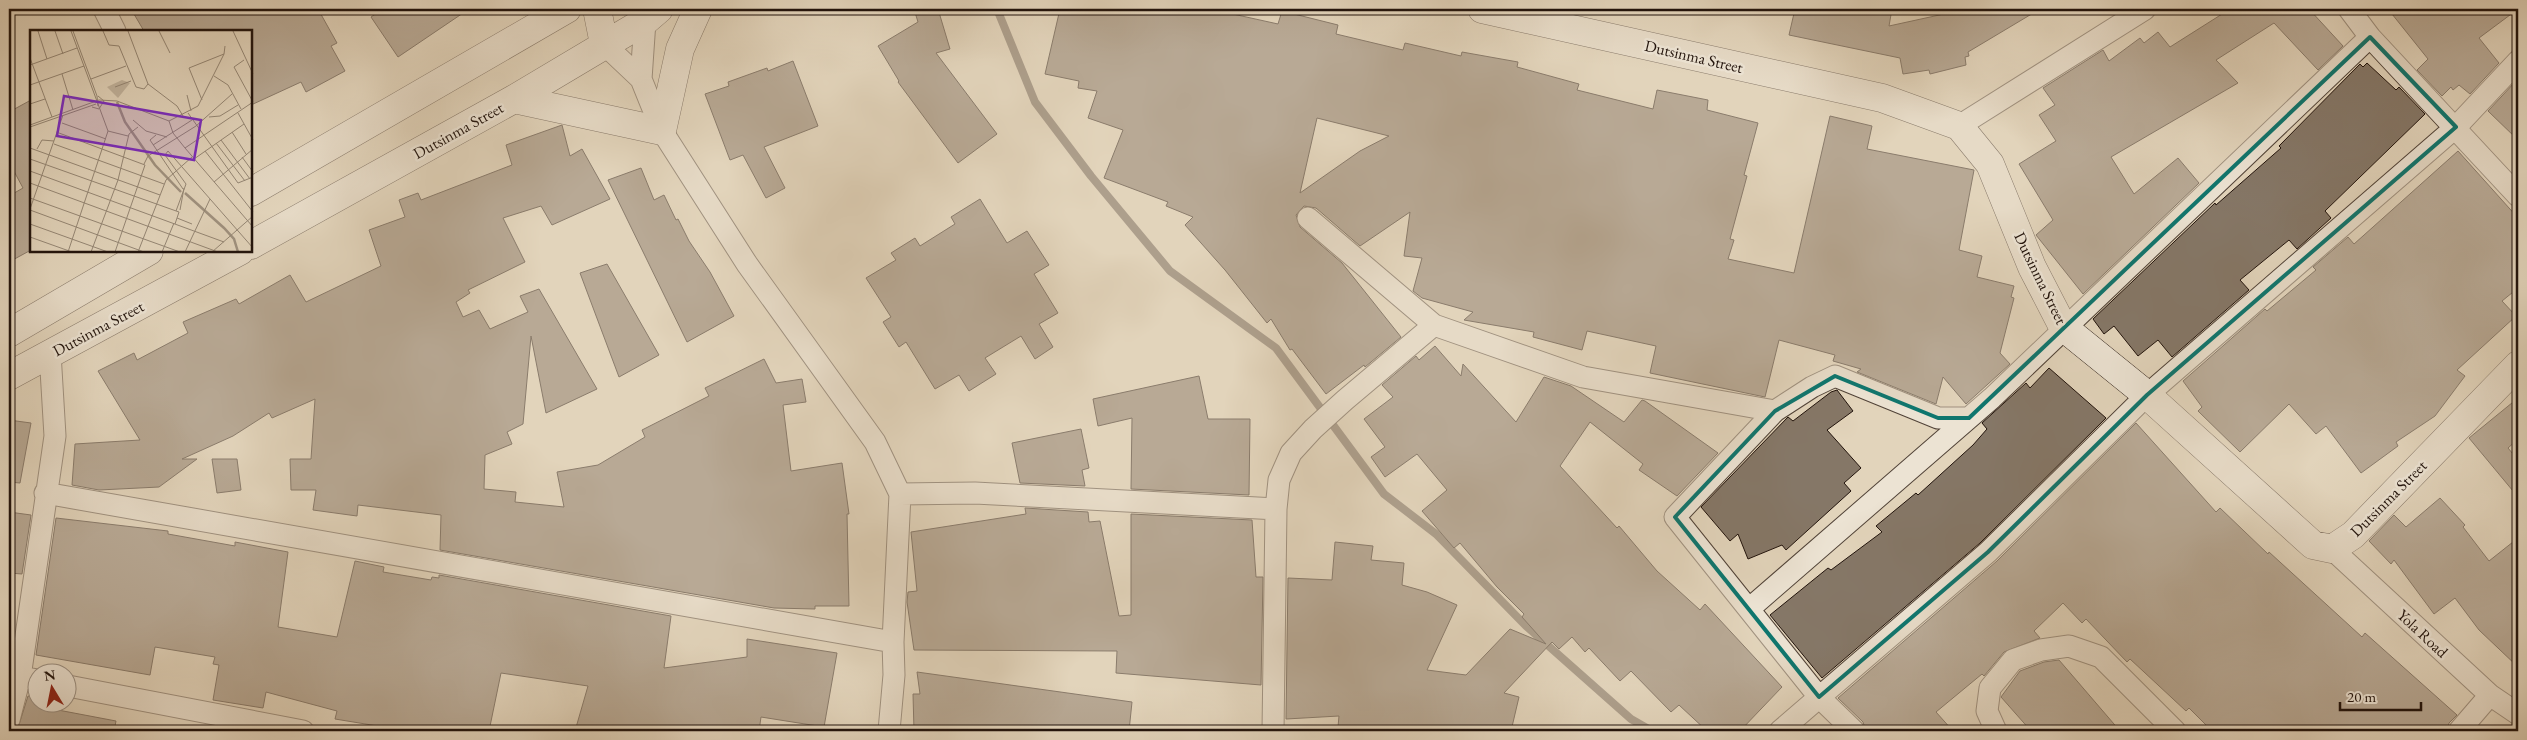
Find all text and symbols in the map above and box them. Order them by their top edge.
inset map [30,30,252,252]
street label: Dutsinma Street [1643,35,1745,78]
street label: Dutsinma Street [409,97,507,164]
street label: Dutsinma Street [2009,229,2072,328]
street label: Dutsinma Street [49,296,147,361]
street label: Dutsinma Street [2345,455,2431,541]
street label: Yola Road [2393,604,2453,663]
north arrow [28,662,78,712]
text: N [43,665,58,685]
scale bar [2340,680,2421,712]
text: 20 m [2347,687,2376,706]

